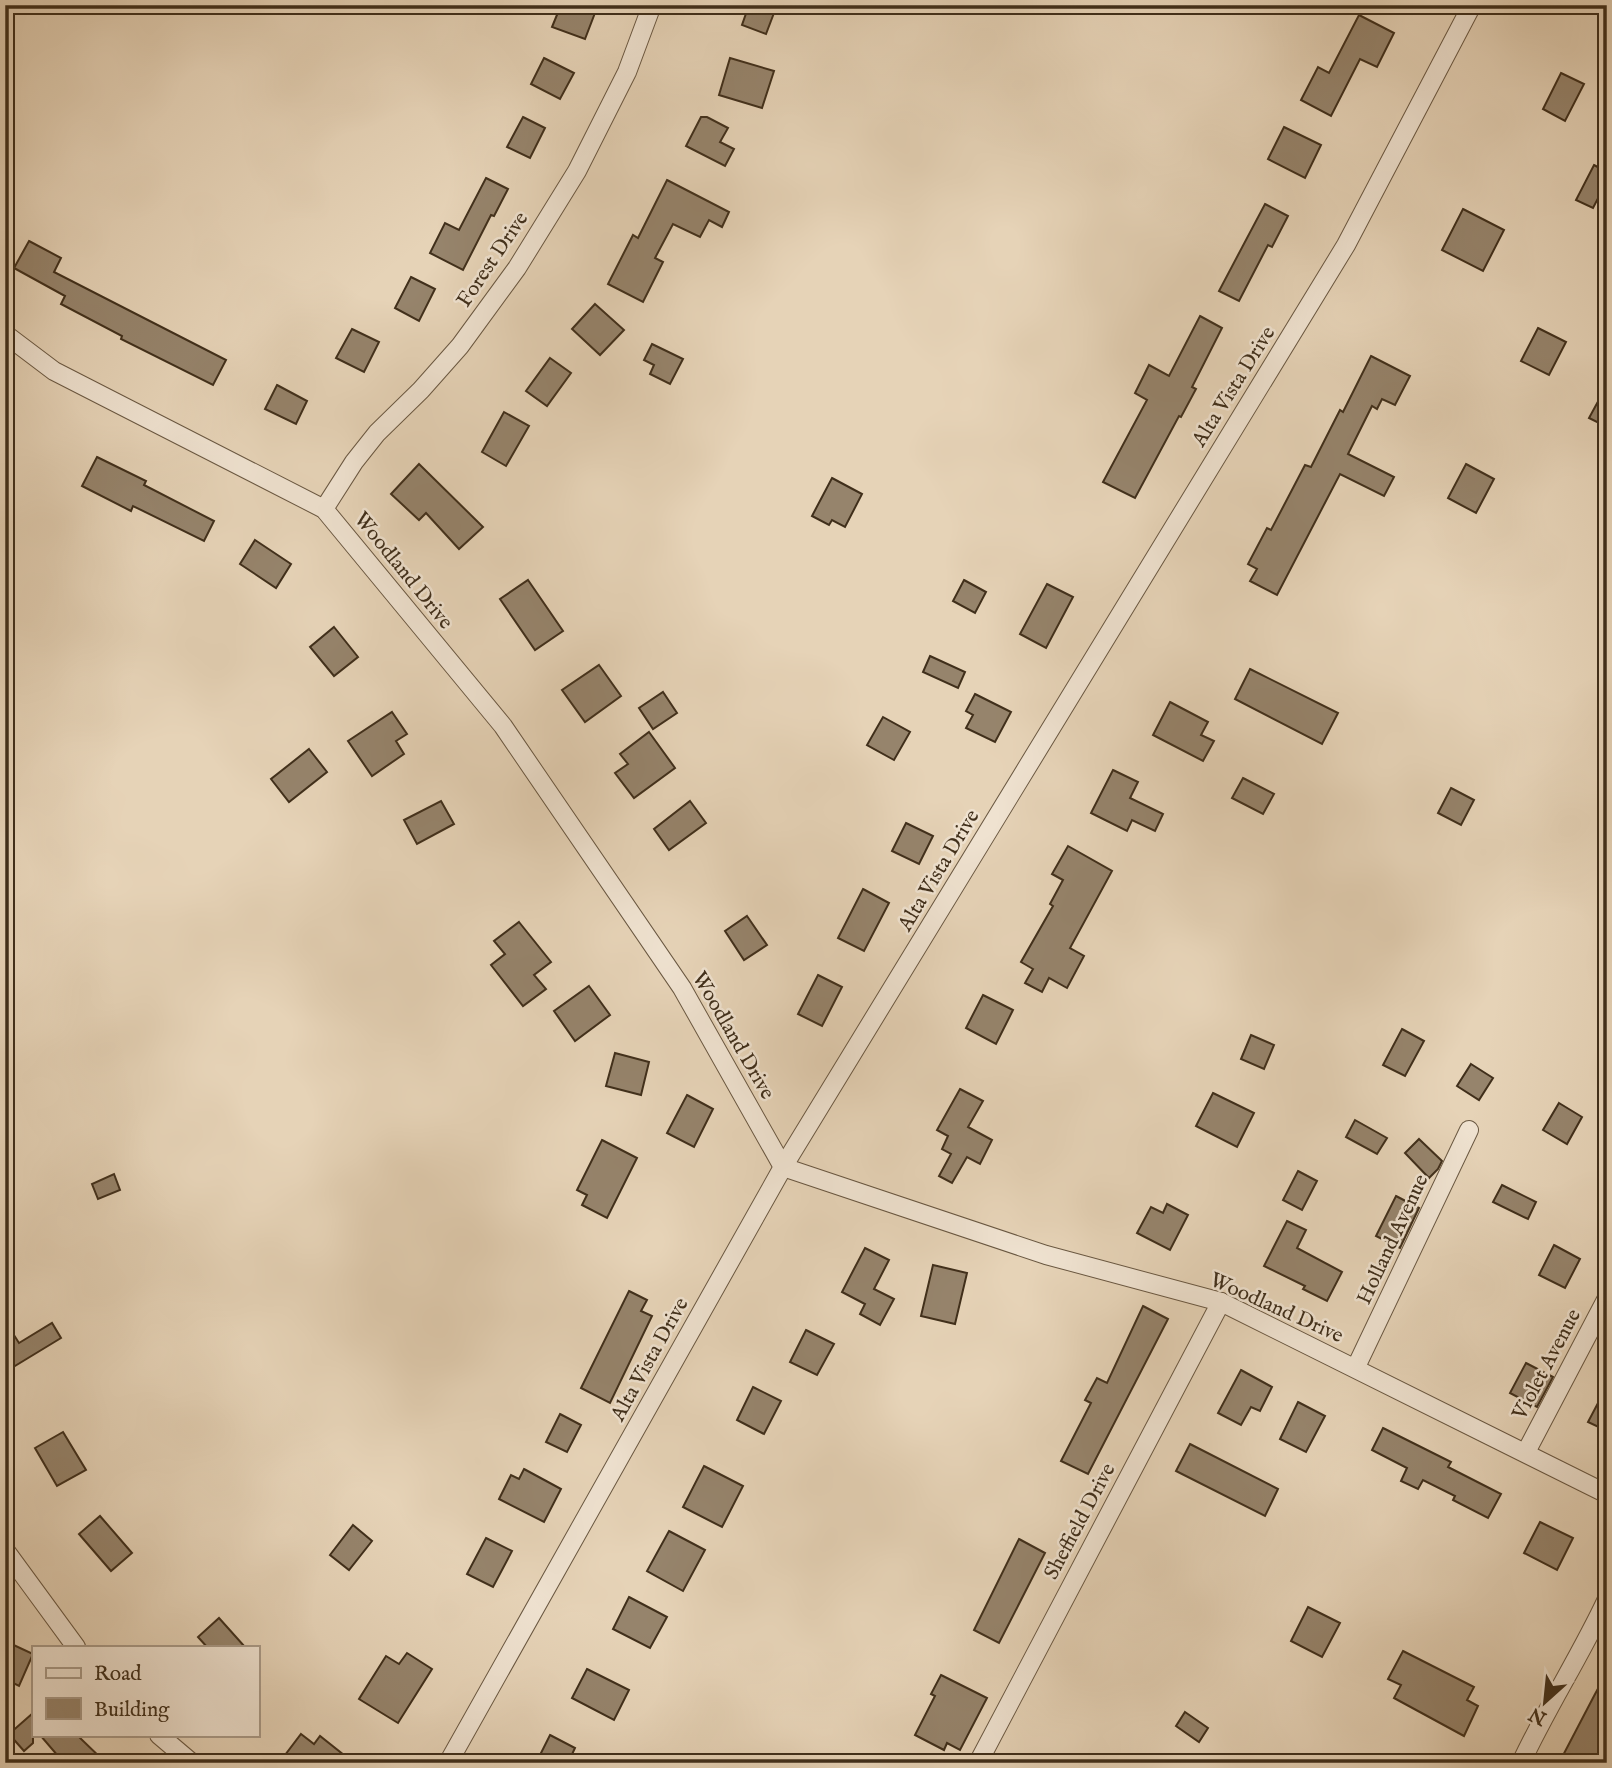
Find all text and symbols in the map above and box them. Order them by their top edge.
street label: Forest Drive [451,206,535,313]
street label: Alta Vista Drive [1186,321,1282,453]
street label: Woodland Drive [347,507,459,635]
street label: Alta Vista Drive [892,805,986,937]
street label: Woodland Drive [685,967,780,1105]
street label: Holland Avenue [1351,1170,1435,1309]
street label: Woodland Drive [1205,1267,1348,1350]
street label: Alta Vista Drive [605,1293,696,1427]
street label: Violet Avenue [1506,1304,1588,1426]
street label: Sheffield Drive [1038,1459,1122,1585]
legend [32,1646,259,1736]
text: Road [94,1661,142,1688]
north arrow [1510,1666,1580,1736]
text: Building [94,1697,170,1724]
text: N [1525,1701,1552,1730]

